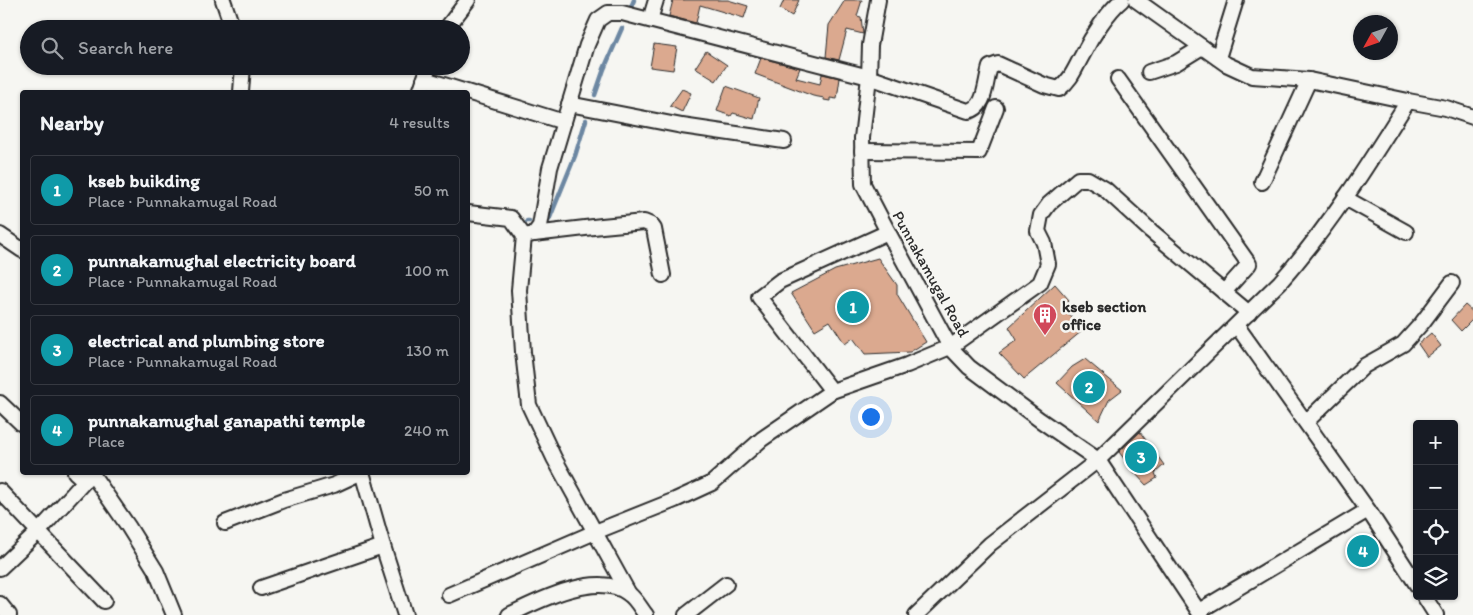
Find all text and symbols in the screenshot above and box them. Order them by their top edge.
north arrow [1353,15,1398,60]
search box [20,20,470,75]
icon: search [38,34,66,62]
text: Search here [78,36,173,59]
text: Nearby [40,110,104,135]
text: 4 results [389,113,450,132]
text: kseb buikding [88,169,200,192]
text: 1 [53,181,61,200]
text: 50 m [414,181,449,200]
text: Place · Punnakamugal Road [88,192,277,211]
street label: Punnakamugal Road [888,208,974,341]
text: punnakamughal electricity board [88,249,356,272]
text: 2 [53,261,61,280]
text: 100 m [405,261,449,280]
text: Place · Punnakamugal Road [88,272,277,291]
pin: 1 [837,288,869,326]
place label: kseb section office [1062,297,1147,334]
building icon: kseb section office [1032,302,1058,336]
text: electrical and plumbing store [88,329,325,352]
text: 3 [53,341,61,360]
text: 130 m [406,341,449,360]
text: Place · Punnakamugal Road [88,352,277,371]
pin: 2 [1073,368,1105,406]
your location [858,404,884,430]
text: punnakamughal ganapathi temple [88,409,365,432]
map controls [1413,420,1458,600]
button: + [1413,420,1458,465]
text: 4 [52,421,62,440]
text: 240 m [404,421,449,440]
text: Place [88,432,125,451]
pin: 3 [1125,438,1157,476]
button: − [1413,465,1458,510]
button: locate [1413,510,1458,555]
pin: 4 [1347,532,1379,570]
button: layers [1413,555,1458,600]

